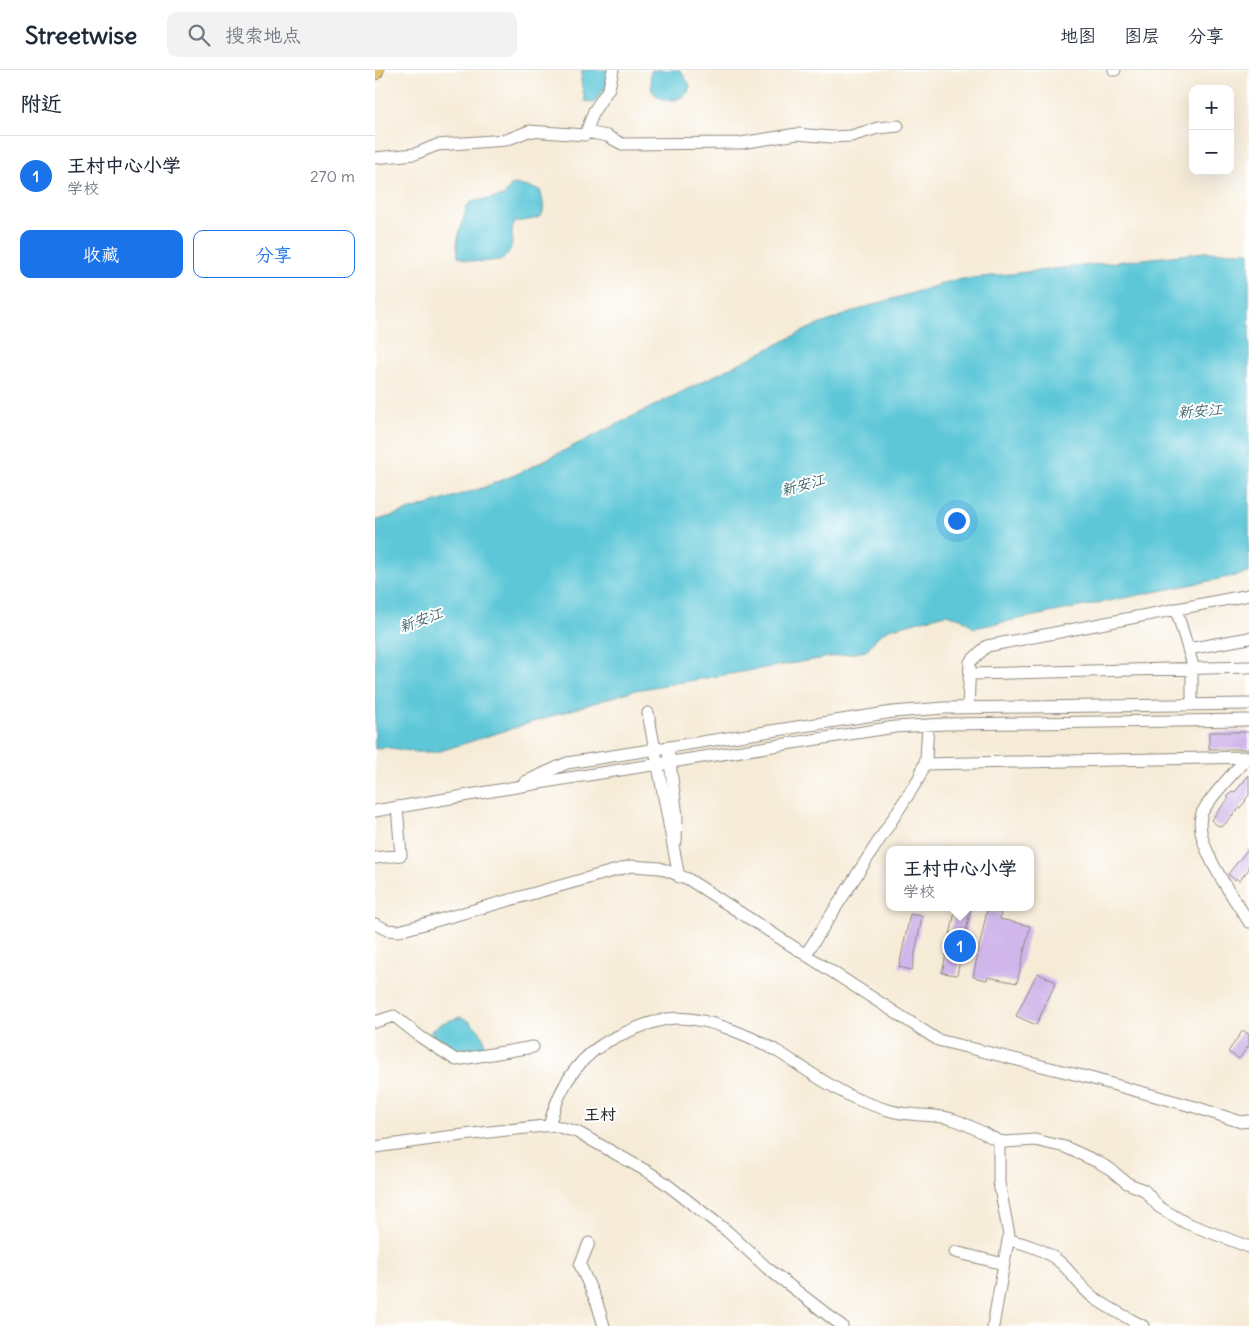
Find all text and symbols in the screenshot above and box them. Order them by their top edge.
search box [167,12,517,57]
text: Streetwise [25,20,137,50]
icon: search [185,21,213,49]
text: 搜索地点 [225,23,301,47]
text: 地图 [1060,24,1096,47]
text: 图层 [1124,24,1160,47]
text: 分享 [1188,24,1224,47]
map controls [1189,85,1234,175]
button: + [1189,85,1234,130]
text: 附近 [20,90,62,117]
button: − [1189,130,1234,175]
text: 王村中心小学 [67,153,181,177]
text: 1 [33,166,39,186]
text: 270 m [310,166,355,186]
text: 学校 [67,178,99,198]
button: 收藏 [20,230,183,278]
button: 分享 [193,230,355,278]
water label: 新安江 [1177,399,1224,422]
water label: 新安江 [779,469,828,500]
your location [944,508,970,534]
water label: 新安江 [396,603,446,636]
popup [886,846,1034,911]
text: 王村中心小学 [903,856,1017,880]
text: 学校 [903,881,935,901]
pin: 1 [944,927,976,965]
district label: 王村 [584,1104,616,1124]

